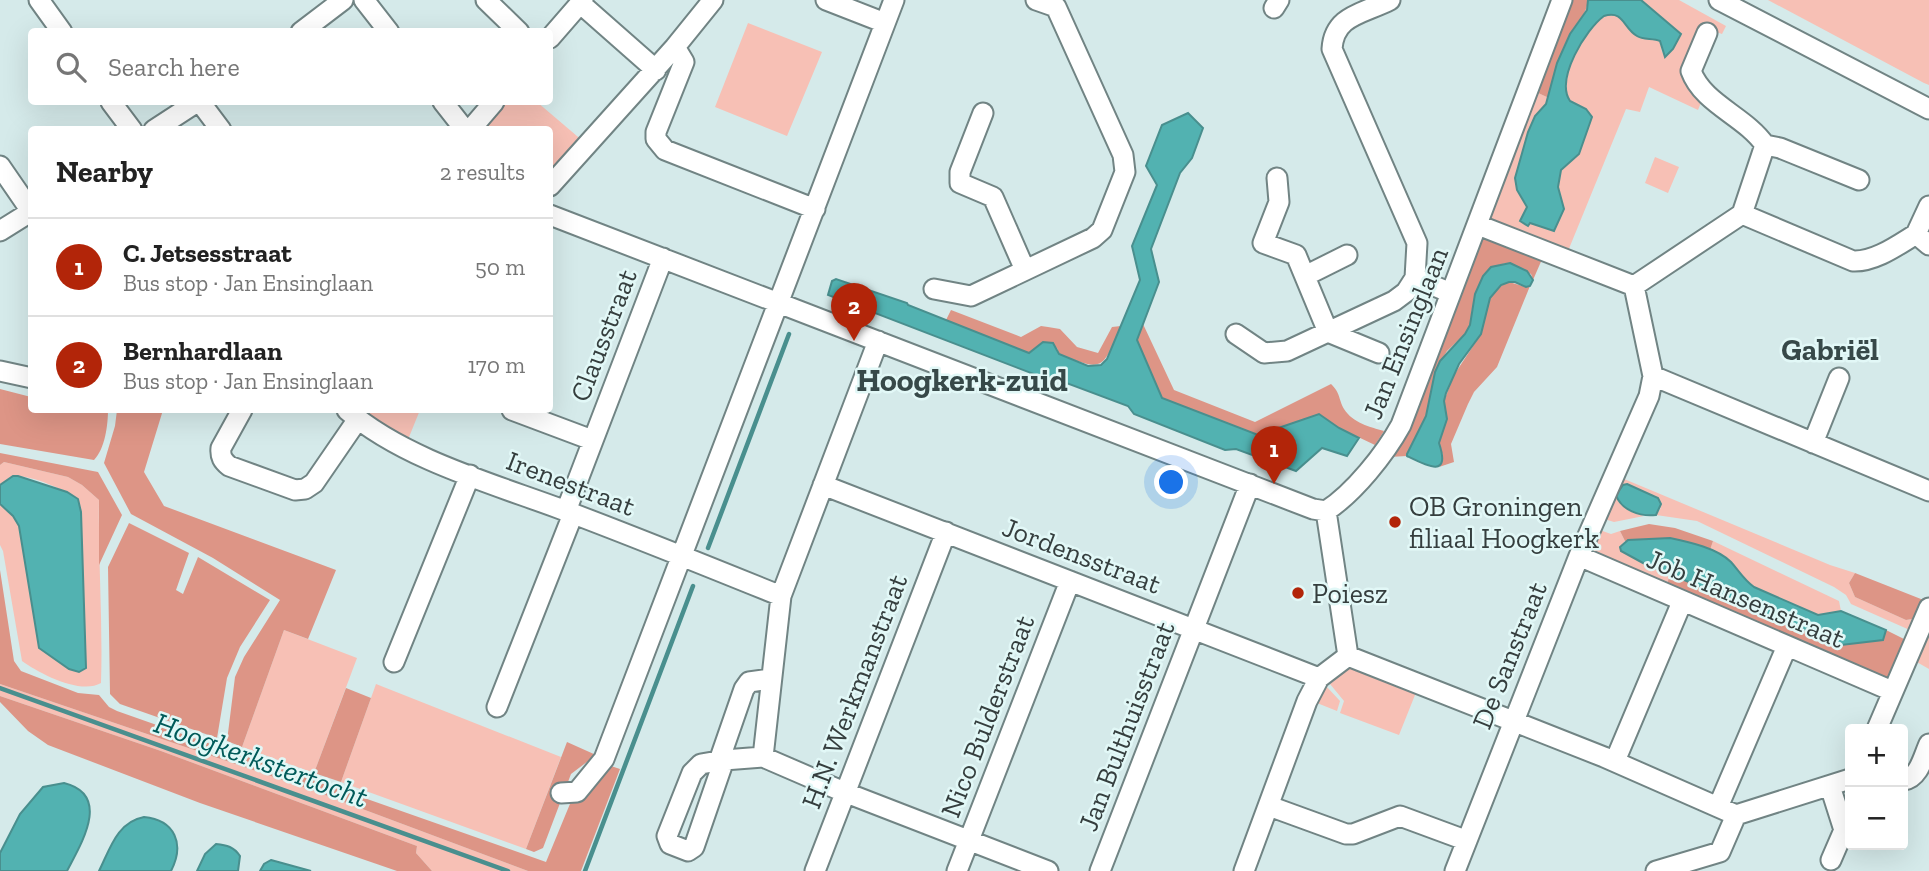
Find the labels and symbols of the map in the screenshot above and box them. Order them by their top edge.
street label: Jan Ensinglaan [1356,242,1455,424]
street label: Clausstraat [563,264,644,406]
pin: 2 [831,283,877,341]
district label: Gabriël [1781,332,1879,368]
district label: Hoogkerk-zuid [856,361,1068,399]
pin: 1 [1251,426,1297,484]
street label: Irenestraat [502,444,640,523]
your location [1154,465,1188,499]
place label: OB Groningen filiaal Hoogkerk [1409,490,1599,555]
street label: Jordensstraat [998,510,1166,601]
marker: OB Groningen filiaal Hoogkerk [1387,514,1403,530]
street label: Job Hansenstraat [1642,542,1850,655]
street label: H.N. Werkmanstraat [795,569,915,813]
street label: De Sanstraat [1465,576,1554,734]
place label: Poiesz [1312,577,1388,610]
marker: Poiesz [1290,585,1306,601]
street label: Nico Bulderstraat [934,610,1041,822]
street label: Jan Bulthuisstraat [1071,616,1182,836]
water label: Hoogkerkstertocht [149,705,373,815]

